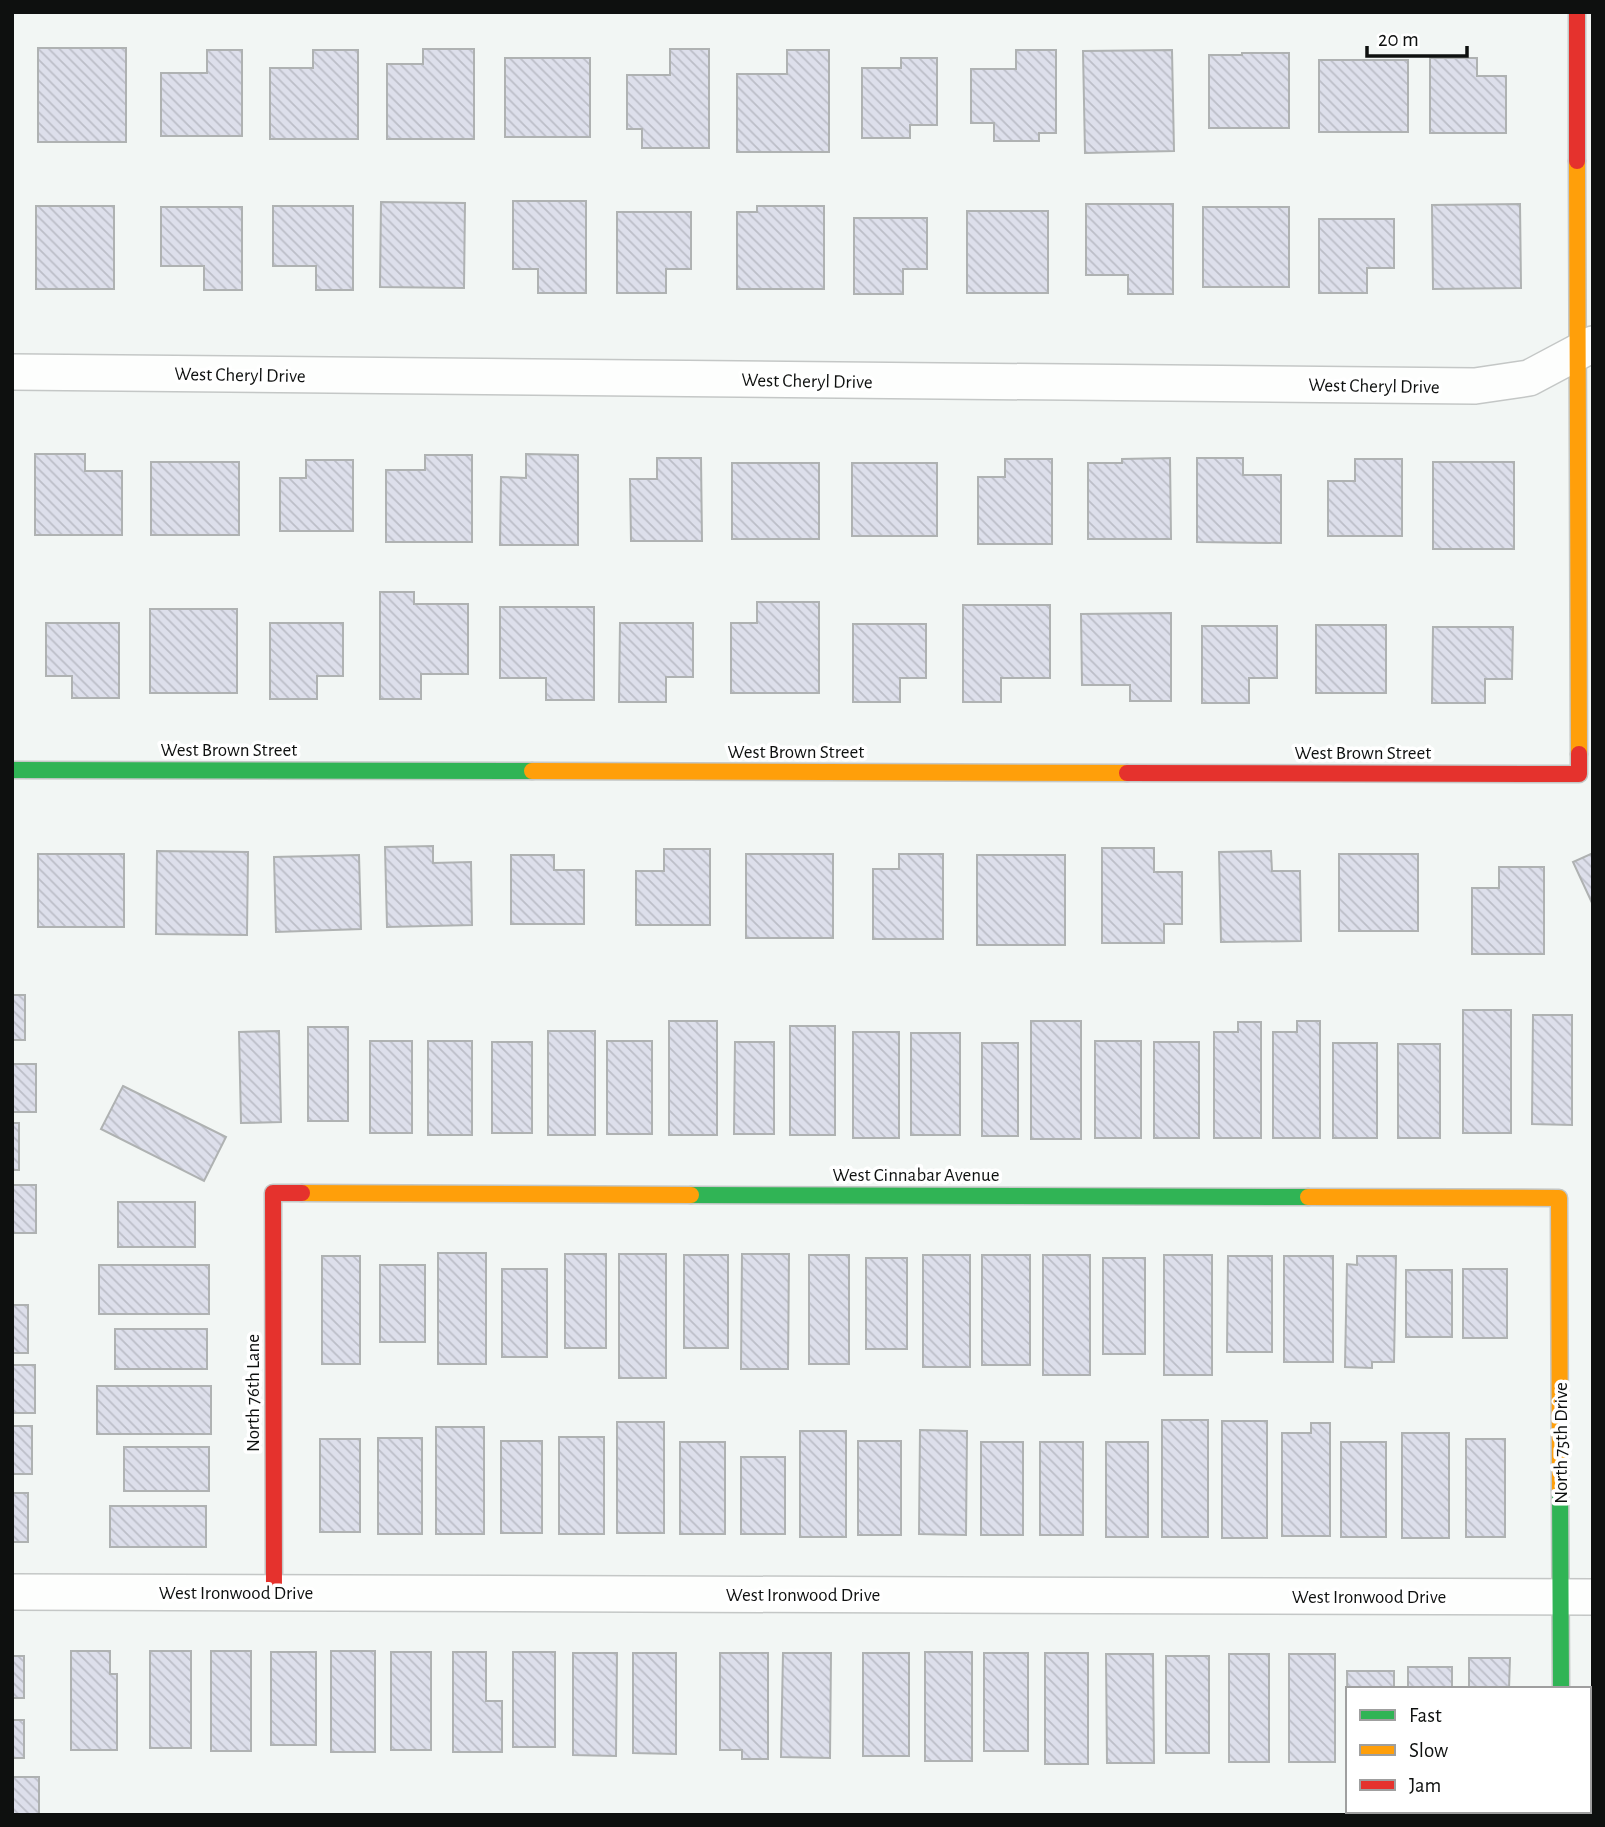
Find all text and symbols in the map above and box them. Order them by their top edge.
scale bar [1367,14,1467,58]
text: 20 m [1378,29,1419,50]
street label: West Cheryl Drive [174,365,306,386]
street label: West Cheryl Drive [741,371,873,392]
street label: West Cheryl Drive [1308,376,1440,397]
street label: West Brown Street [161,741,297,760]
street label: West Brown Street [728,743,864,762]
street label: West Brown Street [1295,744,1431,763]
street label: West Cinnabar Avenue [833,1166,999,1185]
street label: North 76th Lane [244,1334,263,1452]
street label: North 75th Drive [1552,1382,1571,1504]
street label: West Ironwood Drive [159,1584,313,1603]
street label: West Ironwood Drive [726,1586,880,1605]
street label: West Ironwood Drive [1292,1588,1446,1607]
legend [1346,1687,1591,1813]
text: Fast [1409,1705,1442,1726]
text: Slow [1409,1740,1448,1761]
text: Jam [1409,1775,1441,1796]

